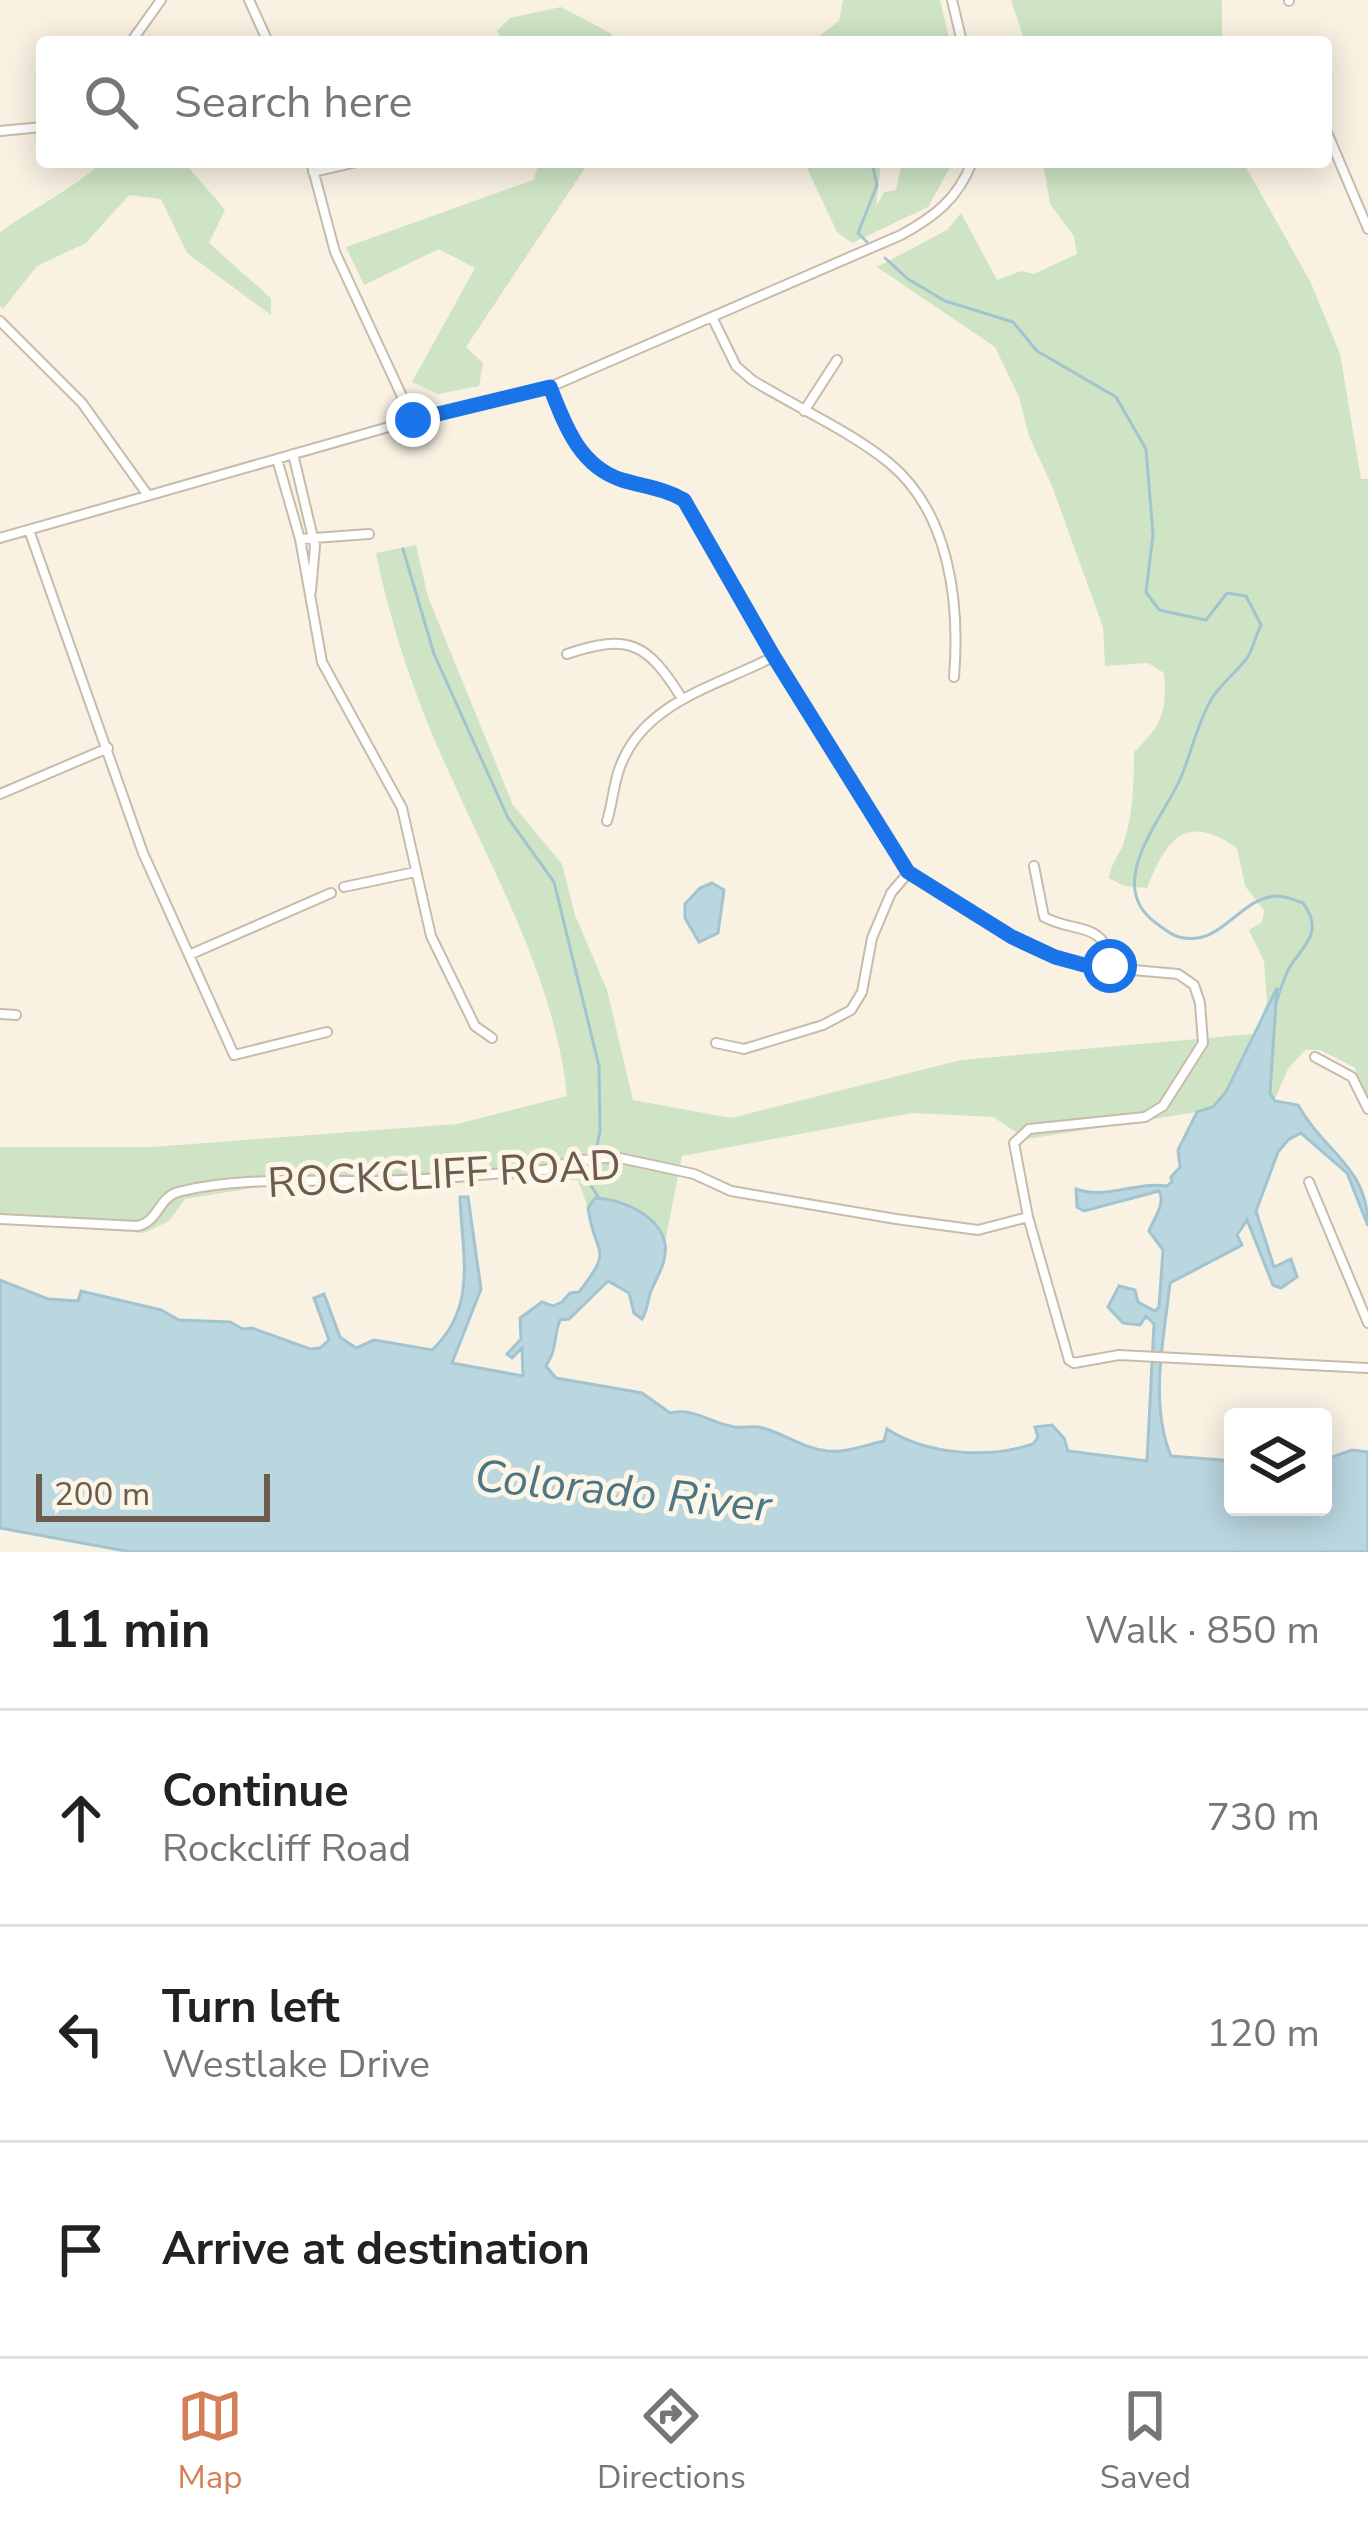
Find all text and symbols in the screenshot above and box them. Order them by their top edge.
search box [36,36,1332,168]
icon: search [78,69,144,135]
text: Search here [174,72,413,133]
route end [386,393,440,447]
route start [1083,939,1137,993]
street label: ROCKCLIFF ROAD [266,1137,622,1212]
map controls [1224,1408,1332,1516]
button: layers [1224,1408,1332,1516]
water label: Colorado River [472,1446,776,1538]
scale bar [36,1468,270,1521]
text: 200 m [54,1472,150,1517]
text: 11 min [48,1595,211,1665]
text: Walk · 850 m [1085,1604,1320,1657]
text: Continue [162,1761,349,1822]
icon: ahead [48,1785,114,1851]
text: 730 m [1206,1791,1320,1844]
text: Rockcliff Road [162,1822,411,1875]
text: Turn left [162,1977,340,2038]
icon: left [48,2001,114,2067]
text: 120 m [1206,2007,1320,2060]
text: Westlake Drive [162,2038,430,2091]
icon: arrive [48,2217,114,2283]
text: Arrive at destination [162,2219,590,2280]
tab: Map [177,2383,243,2500]
tab: Directions [597,2383,746,2500]
tab: Saved [1100,2383,1191,2500]

